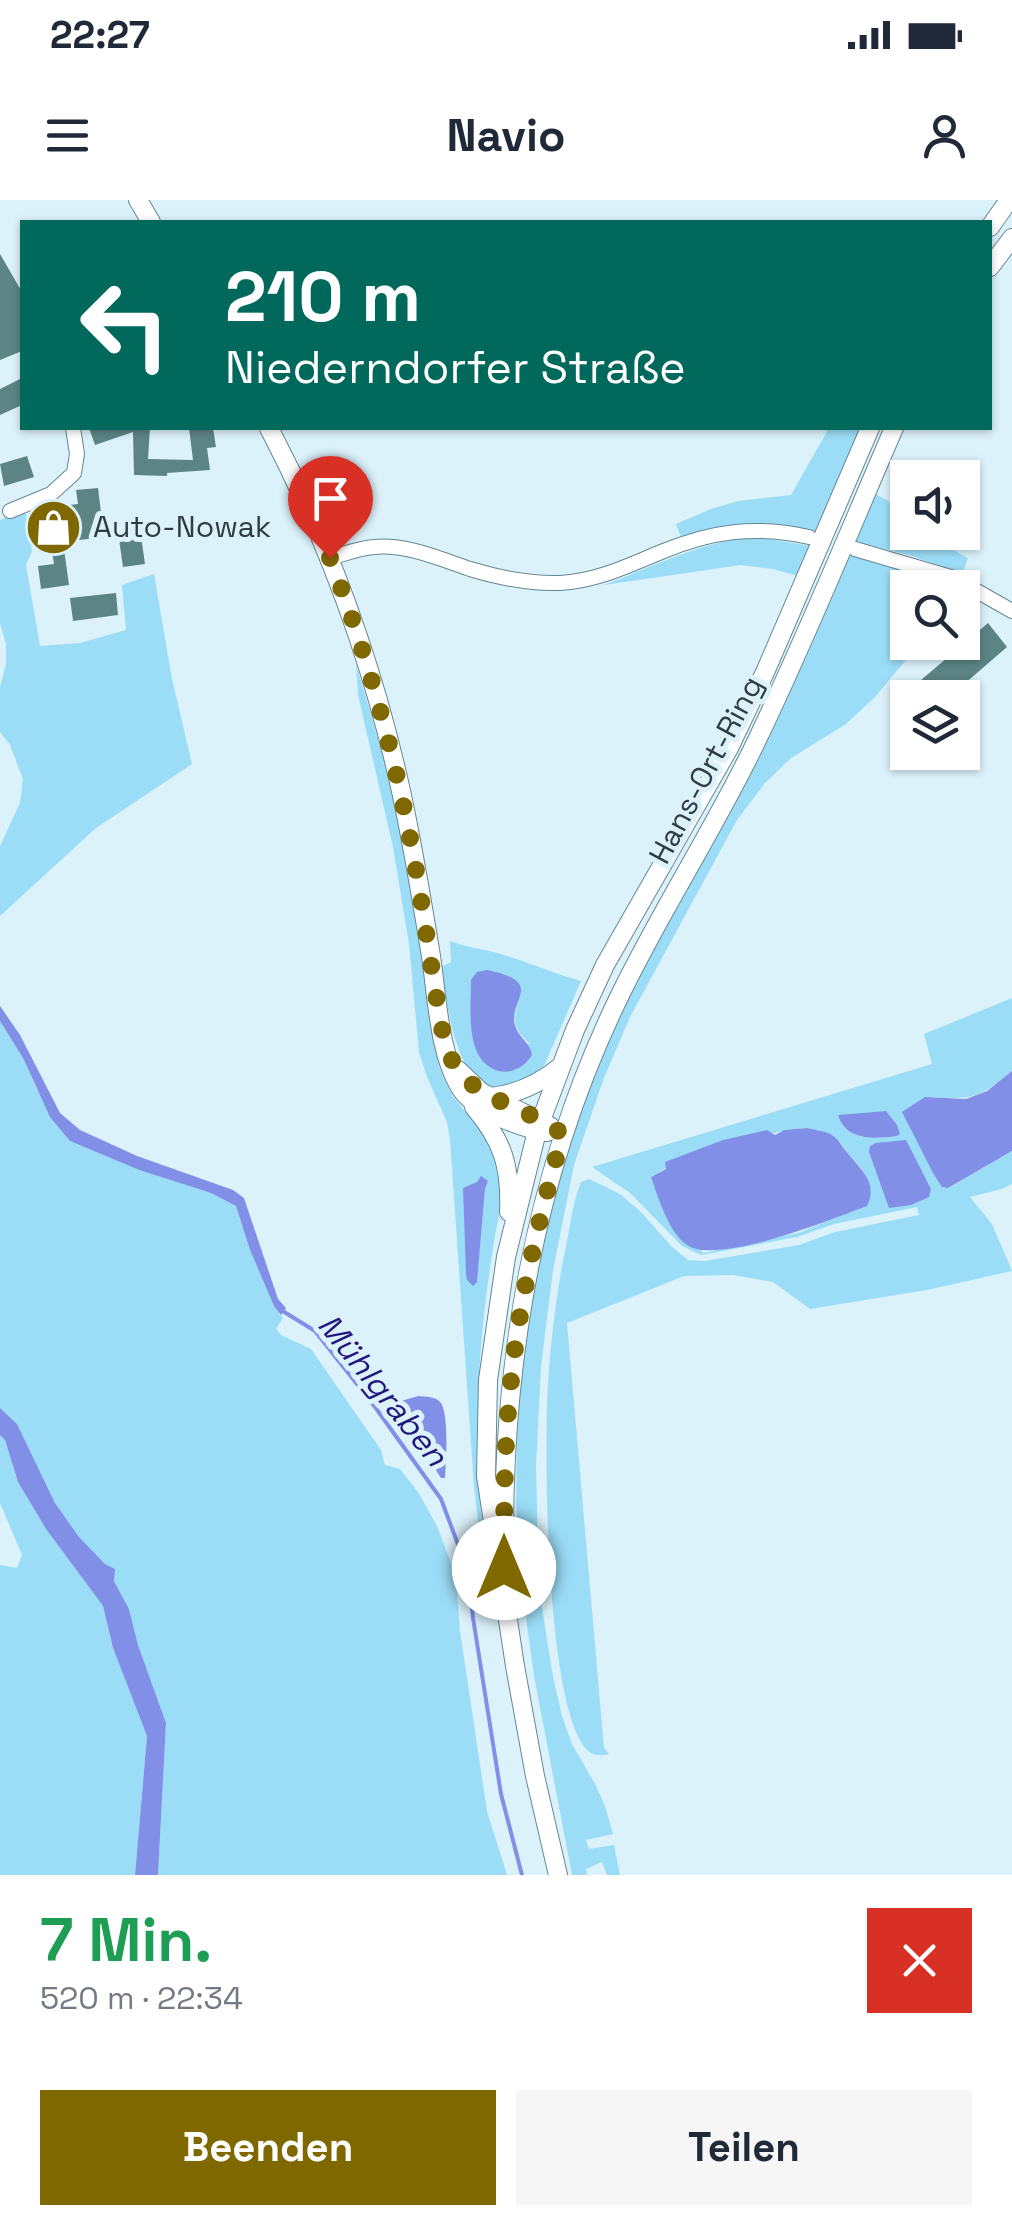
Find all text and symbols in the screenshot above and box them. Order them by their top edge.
text: 22:27 [50,11,150,59]
text: Navio [446,107,566,164]
icon: menu [40,108,95,163]
icon: person [917,108,972,163]
text: 210 m [225,252,421,341]
icon: left [60,260,190,390]
text: Niederndorfer Straße [225,339,686,396]
pin [288,456,373,559]
map controls [890,460,980,770]
button: sound [890,460,980,550]
icon: arrive [303,471,358,526]
shop icon: Auto-Nowak [24,497,84,557]
place label: Auto-Nowak [93,507,271,546]
button: search [890,570,980,660]
street label: Hans-Ort-Ring [640,669,771,870]
button: layers [890,680,980,770]
water label: Mühlgraben [309,1306,457,1475]
position arrow [452,1516,556,1620]
text: 7 Min. [40,1902,212,1979]
button: close [867,1908,972,2013]
text: 520 m · 22:34 [40,1978,243,2018]
button: Beenden [40,2090,496,2205]
button: Teilen [516,2090,972,2205]

